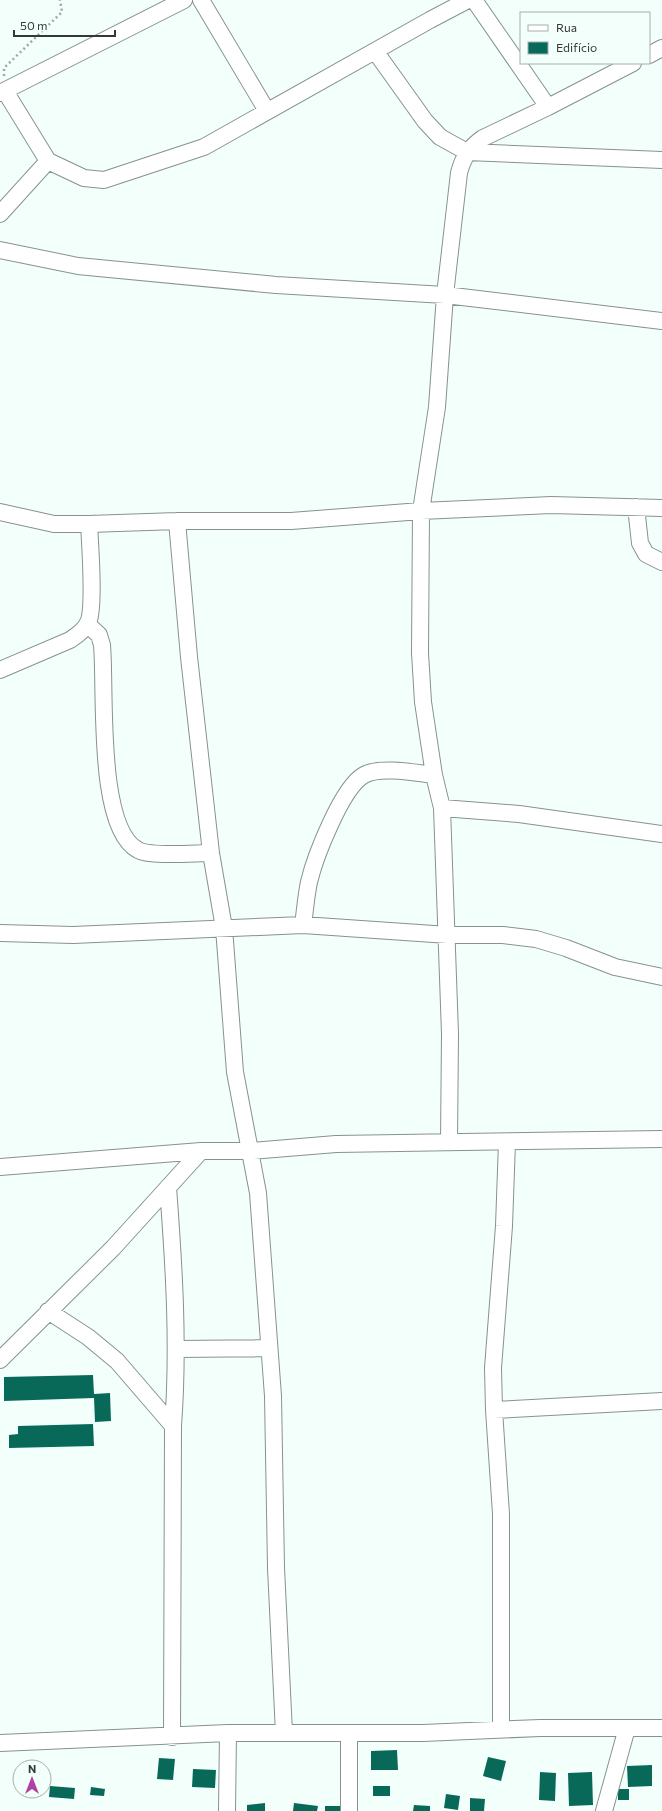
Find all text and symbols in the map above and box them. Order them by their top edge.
scale bar [14,12,115,38]
legend [520,12,650,64]
text: 50 m [20,18,48,32]
text: Rua [556,20,577,34]
text: Edifício [556,40,597,54]
north arrow [12,1759,52,1799]
text: N [28,1762,36,1775]

